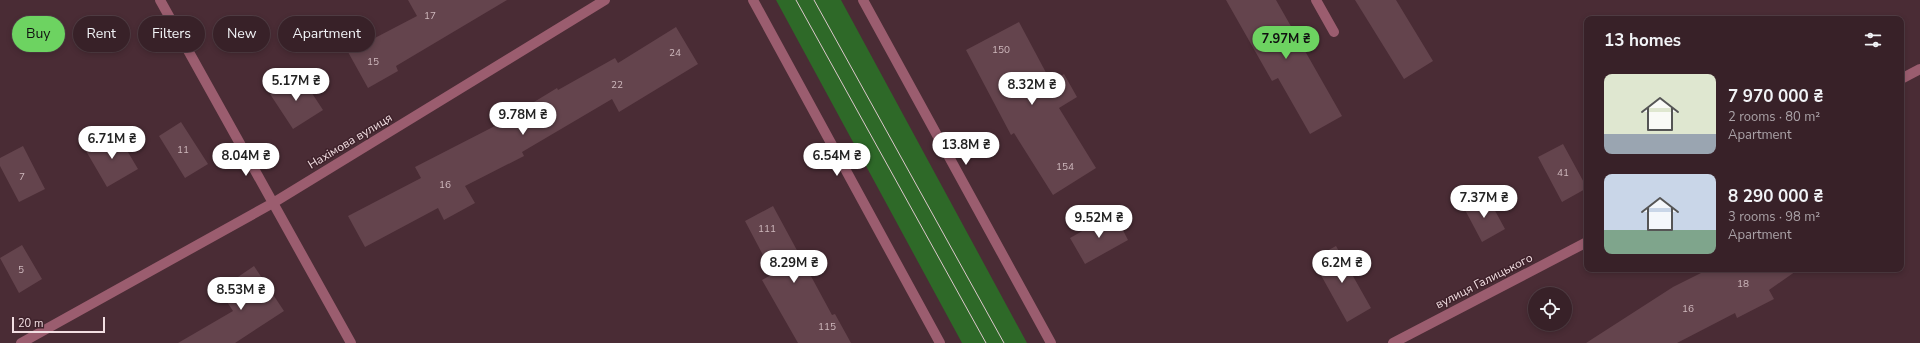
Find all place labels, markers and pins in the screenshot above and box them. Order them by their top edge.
pin: 7.97M ₴ [1249,26,1323,60]
pin: 5.17M ₴ [259,68,333,102]
pin: 8.32M ₴ [995,72,1069,106]
pin: 9.78M ₴ [486,102,560,136]
pin: 6.71M ₴ [75,126,149,160]
pin: 13.8M ₴ [929,132,1003,166]
pin: 8.04M ₴ [209,143,283,177]
pin: 6.54M ₴ [800,143,874,177]
pin: 7.37M ₴ [1447,185,1521,219]
pin: 9.52M ₴ [1062,205,1136,239]
pin: 8.29M ₴ [757,250,831,284]
pin: 6.2M ₴ [1309,250,1375,284]
pin: 8.53M ₴ [204,277,278,311]

